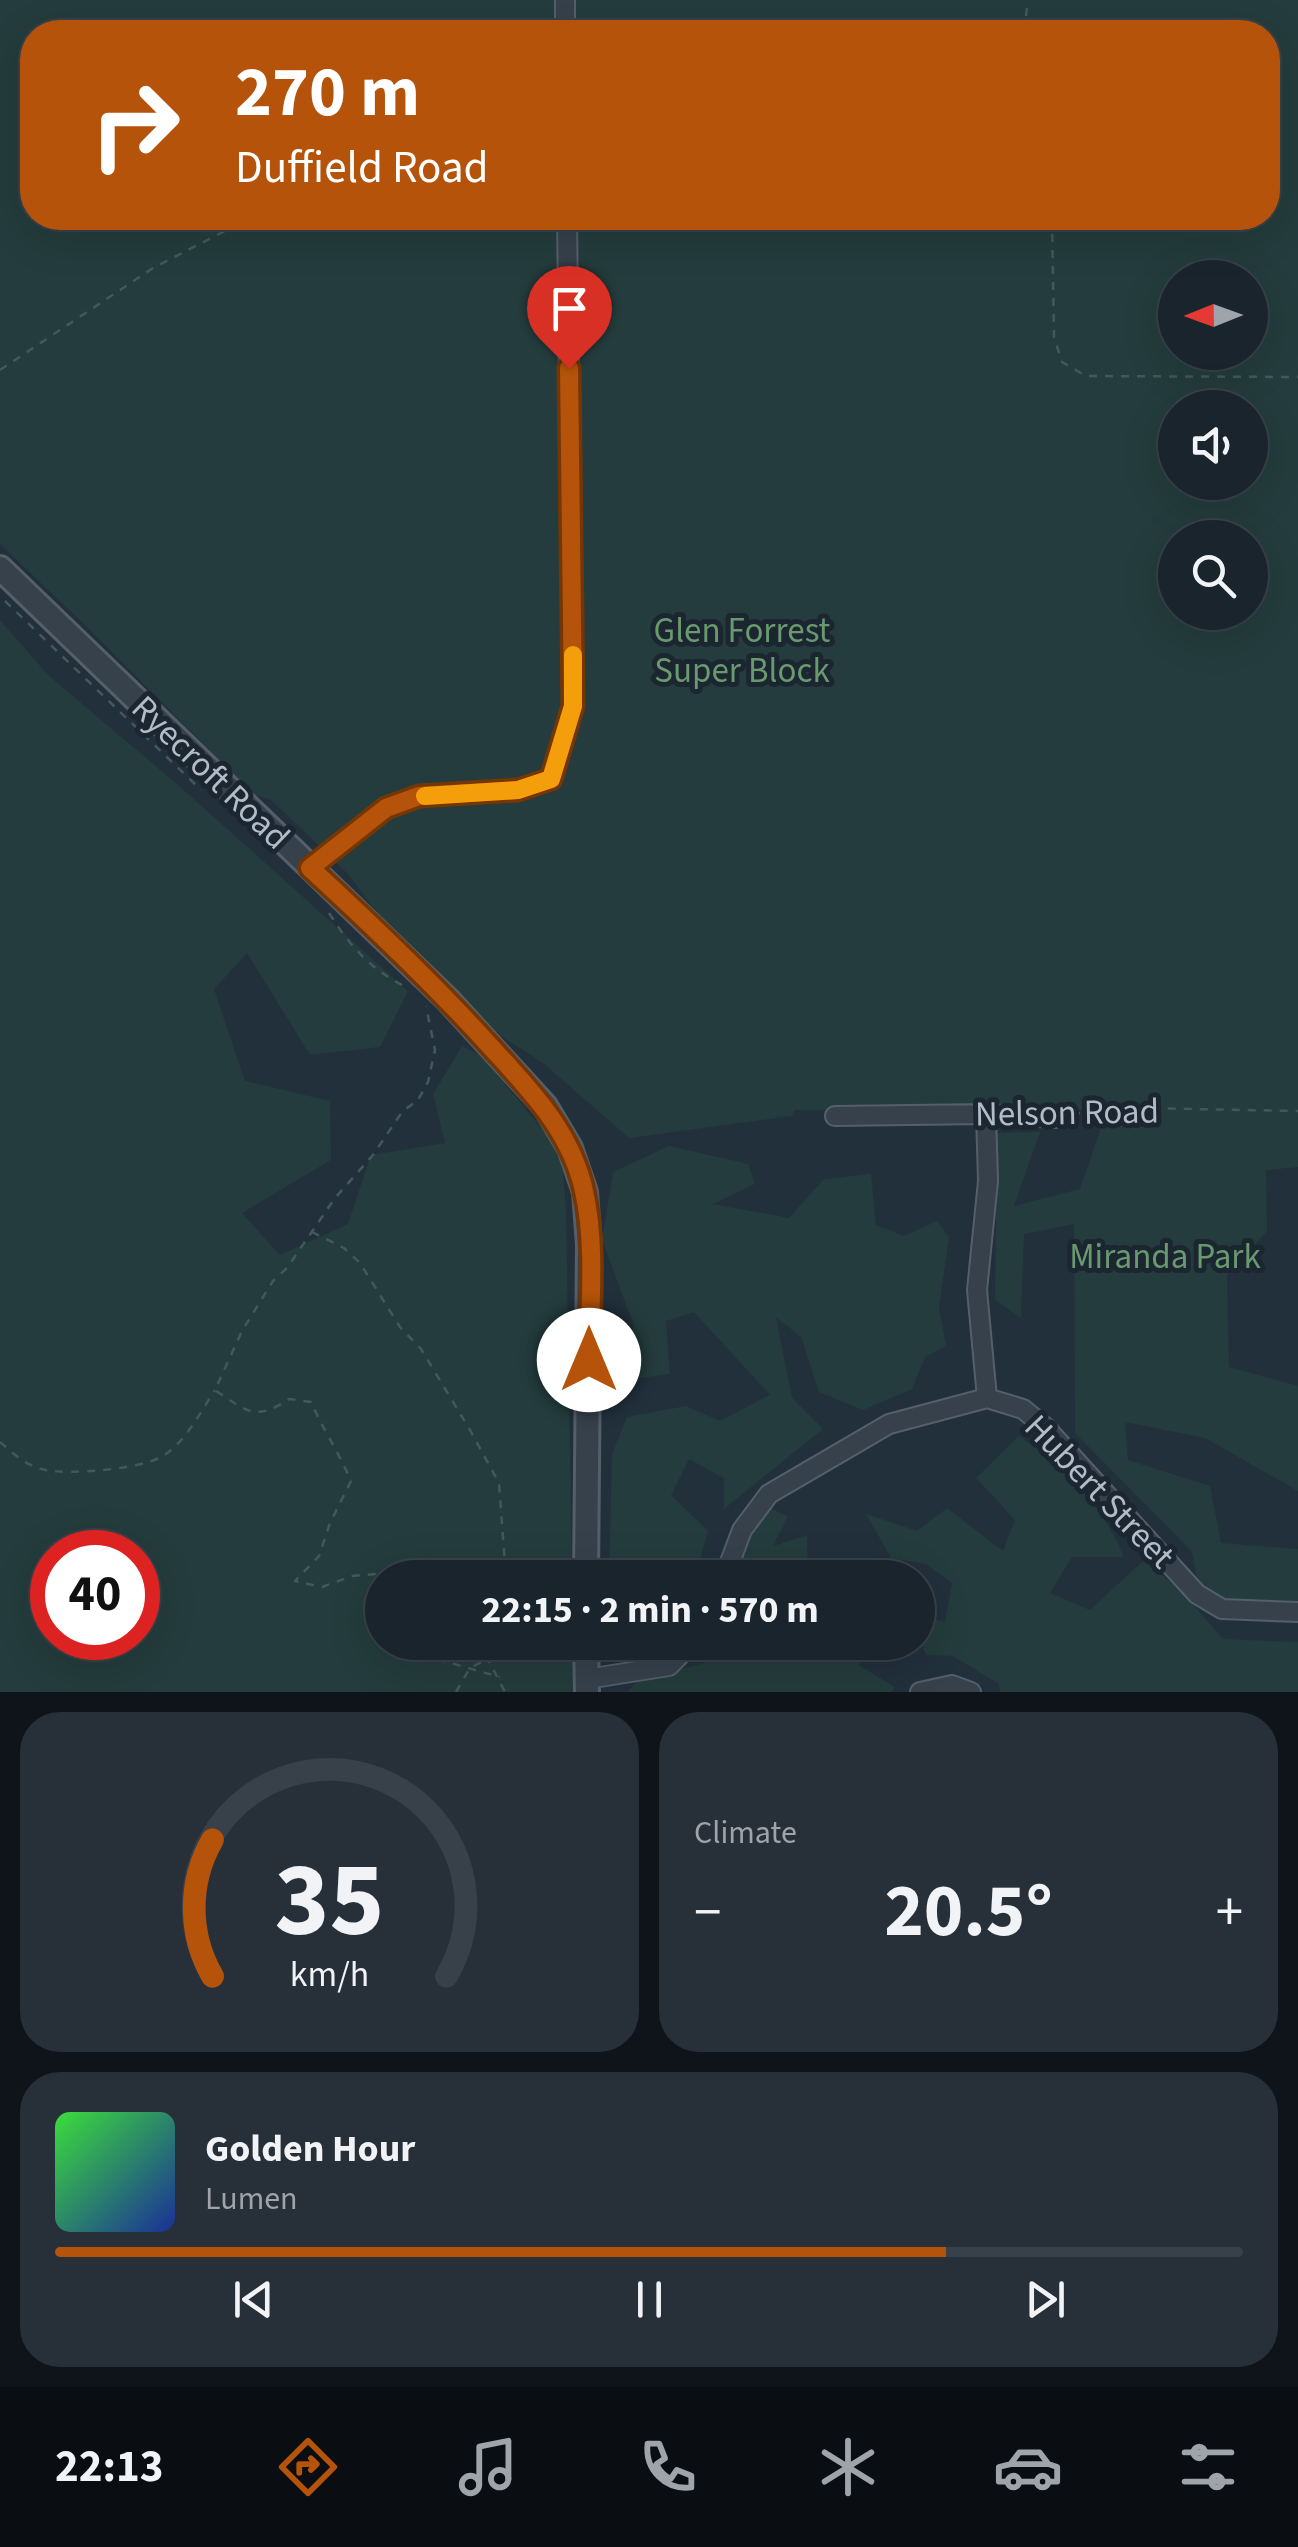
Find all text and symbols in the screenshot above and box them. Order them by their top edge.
text: 270 m [235,43,420,143]
icon: right [70,60,200,190]
text: Duffield Road [235,136,489,200]
north arrow [1158,260,1268,370]
map controls [1158,260,1268,630]
pin [527,266,612,369]
icon: arrive [542,281,597,336]
button: sound [1158,390,1268,500]
button: search [1158,520,1268,630]
park label: Glen Forrest Super Block [654,606,831,696]
street label: Ryecroft Road [120,684,301,861]
street label: Nelson Road [975,1086,1159,1140]
park label: Miranda Park [1069,1232,1261,1282]
position arrow [537,1308,641,1412]
street label: Hubert Street [1013,1403,1186,1580]
speed limit sign: 40 [30,1530,160,1660]
text: 22:15 · 2 min · 570 m [481,1583,819,1637]
text: Climate [694,1810,797,1856]
text: 35 [275,1828,384,1976]
text: 20.5° [884,1858,1053,1965]
text: − [694,1874,721,1952]
text: + [1216,1874,1243,1952]
text: km/h [290,1949,369,2000]
text: Golden Hour [205,2122,415,2176]
text: Lumen [205,2176,298,2222]
icon: previous [226,2272,281,2327]
icon: pause [622,2272,677,2327]
icon: next [1018,2272,1073,2327]
icon: directions [273,2432,343,2502]
icon: music [453,2432,523,2502]
icon: phone [633,2432,703,2502]
icon: climate [813,2432,883,2502]
icon: car [993,2432,1063,2502]
icon: filters [1173,2432,1243,2502]
text: 22:13 [55,2435,164,2499]

